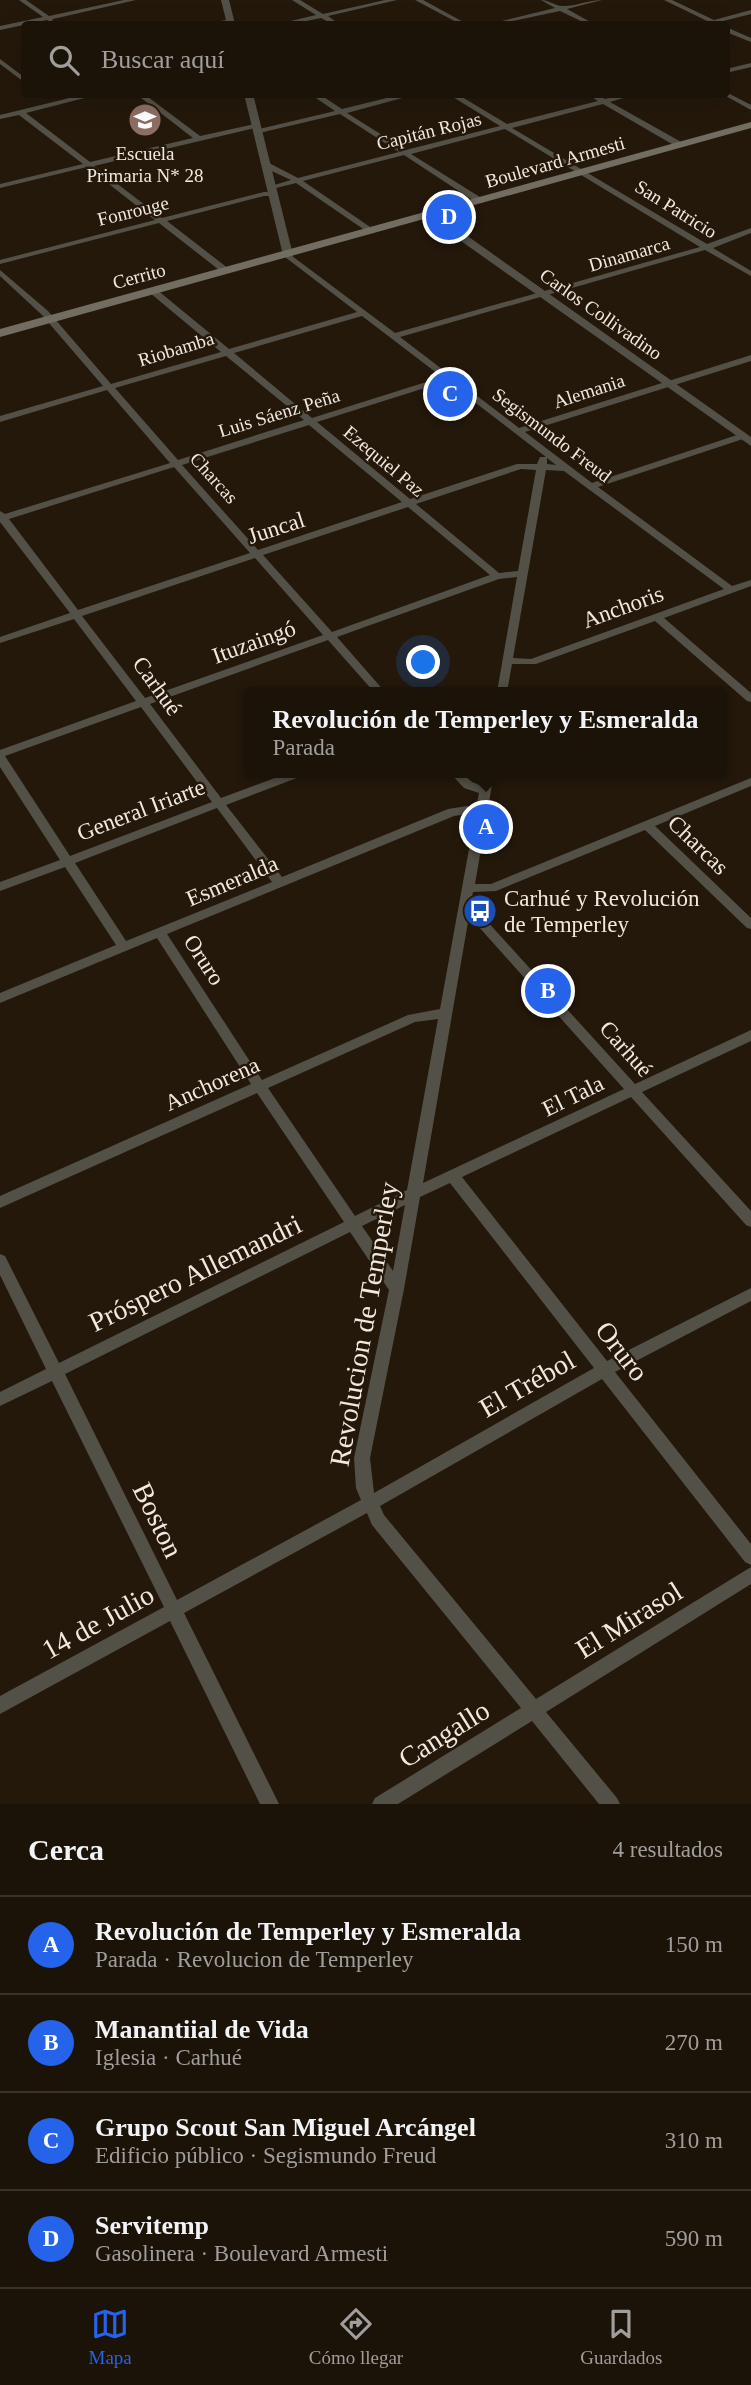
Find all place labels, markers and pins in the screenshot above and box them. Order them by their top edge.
school or university icon: Escuela Primaria N* 28 [126,101,164,139]
place label: Escuela Primaria N* 28 [86,143,204,186]
pin: D [426,191,472,243]
pin: C [427,368,473,420]
pin: A [463,801,509,853]
place label: Carhué y Revolución de Temperley [504,886,700,937]
bus stop icon: Carhué y Revolución de Temperley [461,892,499,930]
pin: B [525,965,571,1017]

